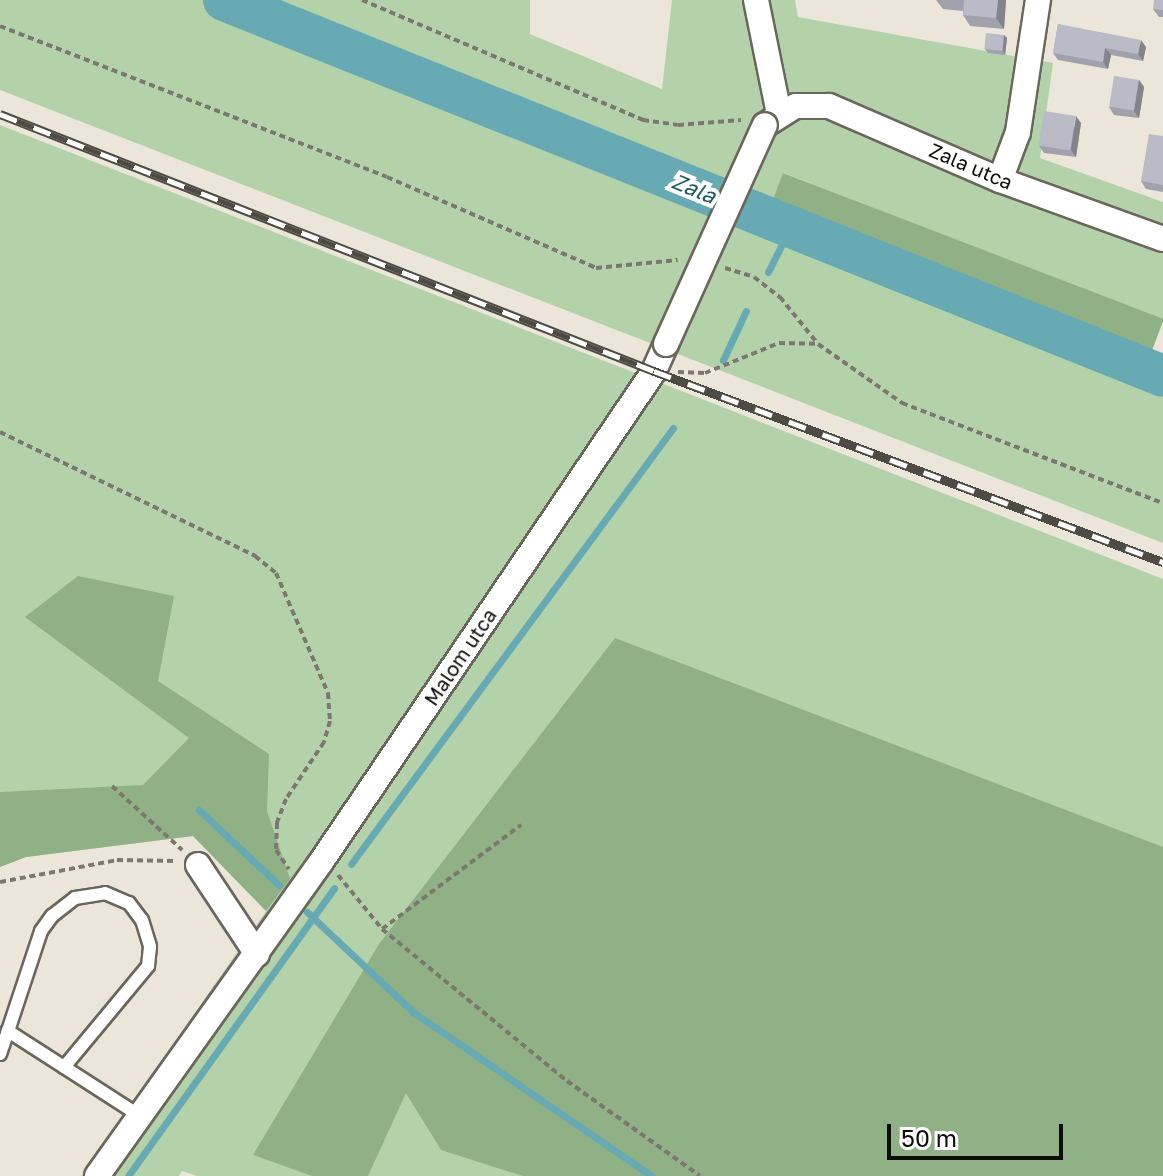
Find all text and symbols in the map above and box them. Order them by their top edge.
street label: Zala utca [926,138,1016,194]
water label: Zala [668,167,720,209]
street label: Malom utca [419,604,501,710]
scale bar [891,1108,1067,1158]
text: 50 m [901,1123,957,1152]

